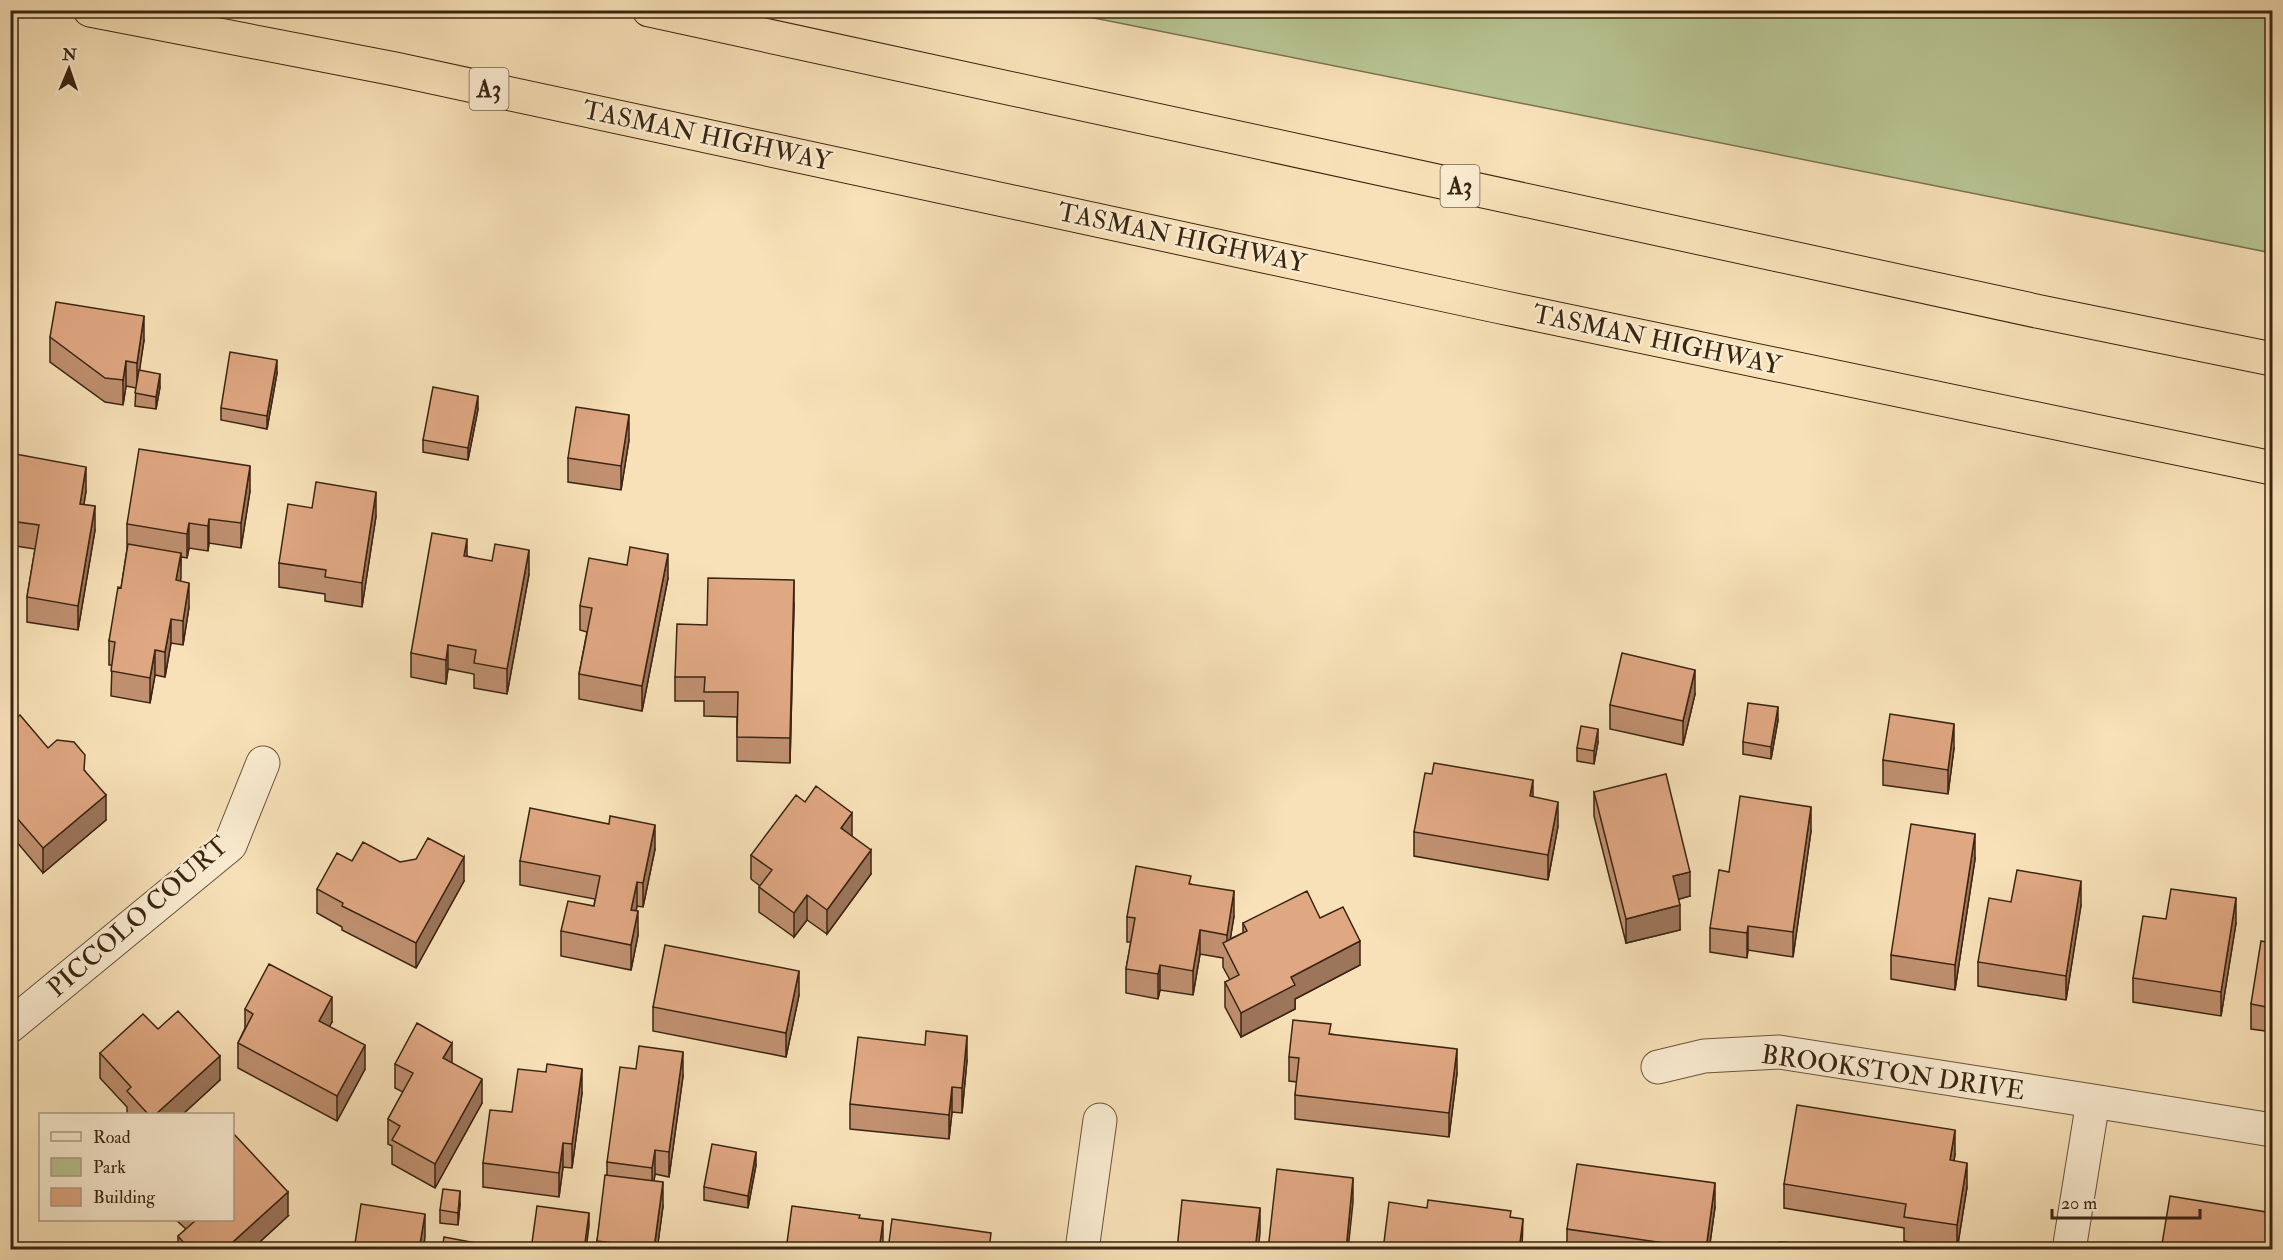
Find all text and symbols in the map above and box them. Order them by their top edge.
north arrow [39,39,99,99]
text: N [61,45,78,65]
road number: A3 [470,68,508,110]
street label: TASMAN HIGHWAY [580,94,835,178]
road number: A3 [1440,165,1480,207]
street label: TASMAN HIGHWAY [1055,196,1310,280]
street label: TASMAN HIGHWAY [1530,298,1785,382]
street label: PICCOLO COURT [41,830,235,1004]
street label: BROOKSTON DRIVE [1759,1039,2027,1107]
legend [39,1113,234,1221]
text: Road [93,1126,131,1149]
text: Park [93,1156,126,1179]
scale bar [2052,1182,2200,1220]
text: Building [93,1186,156,1209]
text: 20 m [2061,1192,2097,1215]

